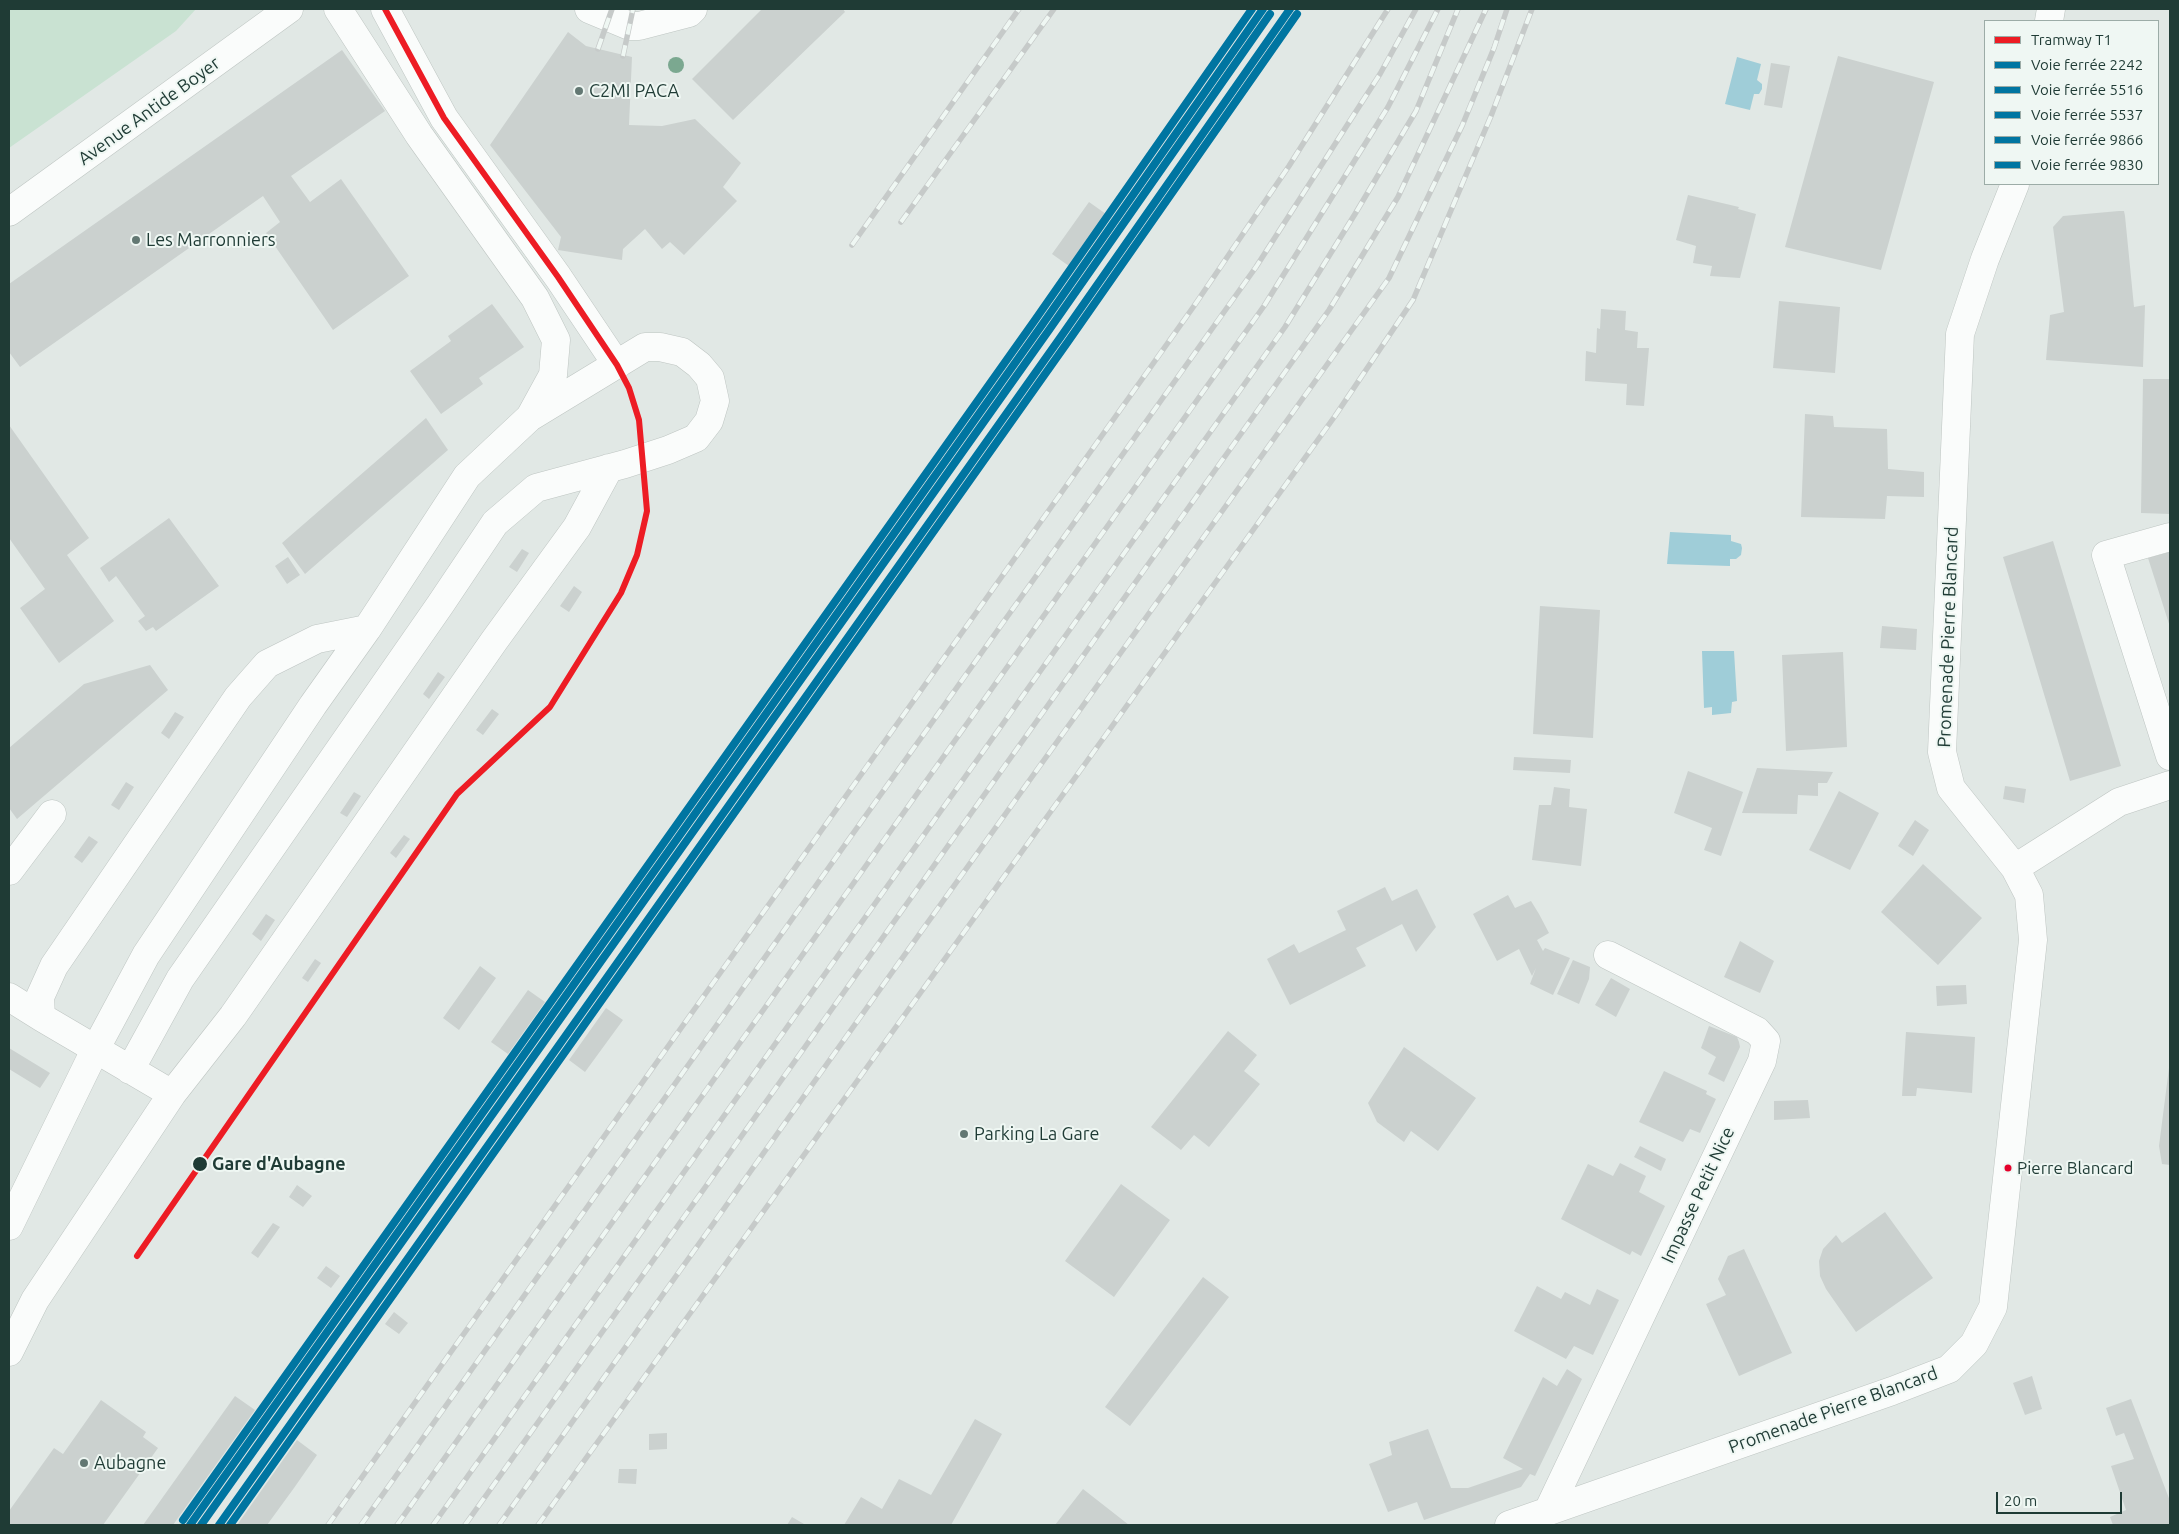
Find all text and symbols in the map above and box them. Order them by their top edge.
legend [1984,20,2159,185]
text: Tramway T1 [2031,31,2112,48]
street label: Avenue Antide Boyer [74,52,224,170]
text: Voie ferrée 2242 [2031,56,2143,73]
place label: C2MI PACA [589,80,679,102]
text: Voie ferrée 5516 [2031,81,2143,98]
marker: C2MI PACA [573,85,585,97]
text: Voie ferrée 5537 [2031,106,2143,123]
text: Voie ferrée 9866 [2031,131,2143,148]
text: Voie ferrée 9830 [2031,156,2143,173]
place label: Les Marronniers [146,229,276,251]
marker: Les Marronniers [130,234,142,246]
street label: Promenade Pierre Blancard [1933,526,1963,748]
place label: Parking La Gare [974,1123,1099,1145]
street label: Impasse Petit Nice [1657,1123,1739,1267]
marker: Parking La Gare [958,1128,970,1140]
place label: Gare d'Aubagne [212,1153,346,1175]
marker: Gare d'Aubagne [191,1155,209,1173]
place label: Pierre Blancard [2017,1158,2134,1178]
marker: Pierre Blancard [2003,1163,2013,1173]
street label: Promenade Pierre Blancard [1725,1362,1941,1458]
place label: Aubagne [94,1452,166,1474]
marker: Aubagne [78,1457,90,1469]
scale bar [1999,1482,2125,1514]
text: 20 m [2004,1492,2037,1509]

